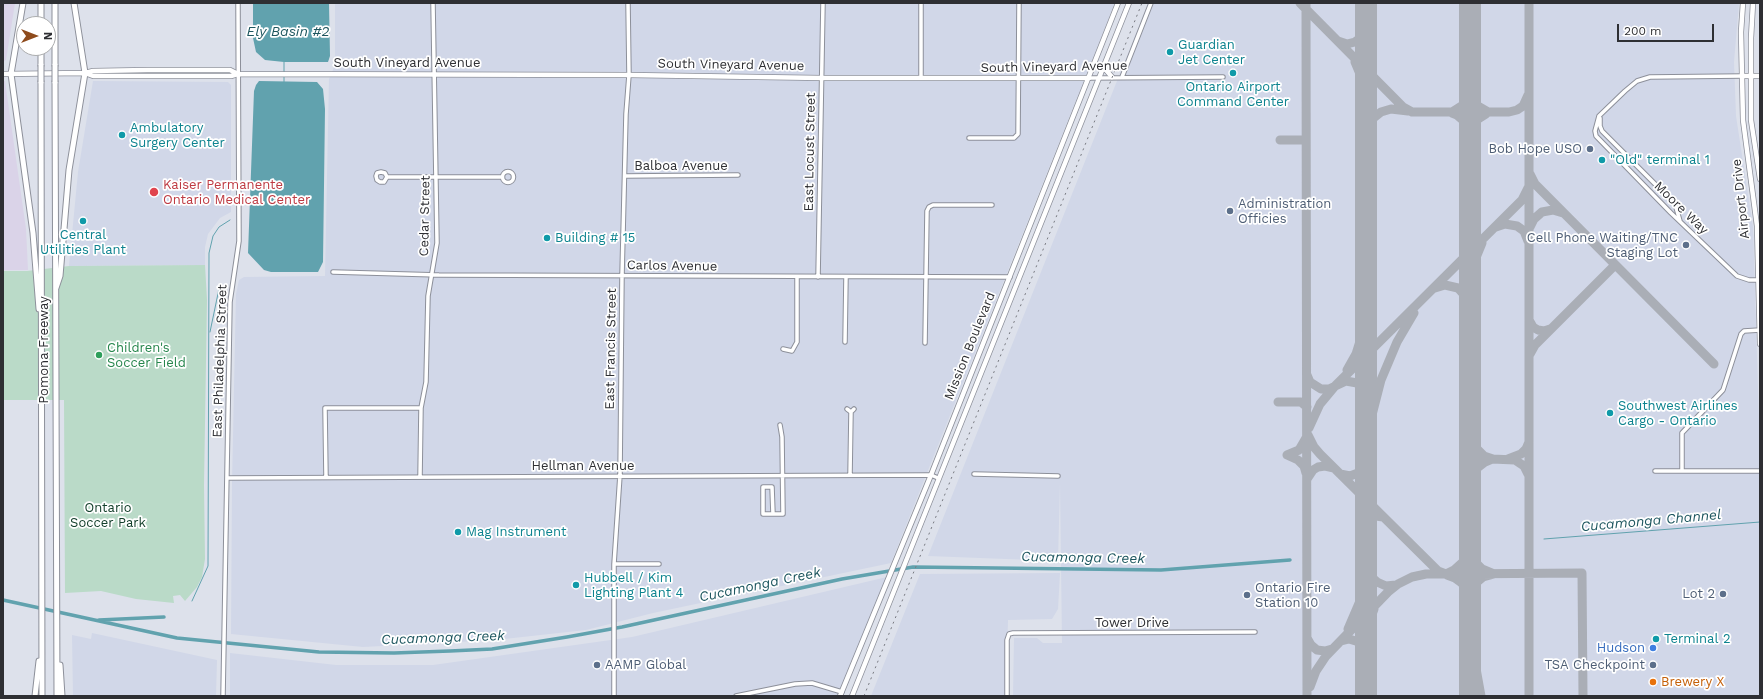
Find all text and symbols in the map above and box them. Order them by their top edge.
north arrow [16,16,56,56]
scale bar [1619,16,1716,42]
water label: Ely Basin #2 [247,24,329,40]
text: 200 m [1624,24,1661,38]
text: N [41,32,54,40]
place label: Guardian Jet Center [1178,37,1245,68]
marker: Guardian Jet Center [1165,47,1175,57]
street label: South Vineyard Avenue [334,55,480,71]
street label: South Vineyard Avenue [657,56,805,74]
street label: South Vineyard Avenue [980,58,1128,76]
marker: Ontario Airport Command Center [1228,68,1238,78]
place label: Ontario Airport Command Center [1177,79,1289,110]
street label: East Locust Street [801,92,819,212]
place label: Ambulatory Surgery Center [130,120,225,151]
marker: Ambulatory Surgery Center [117,130,127,140]
place label: Bob Hope USO [1489,141,1582,157]
marker: Bob Hope USO [1585,144,1595,154]
place label: "Old" terminal 1 [1610,152,1710,168]
marker: "Old" terminal 1 [1597,155,1607,165]
street label: Balboa Avenue [634,158,728,174]
street label: Airport Drive [1729,158,1753,240]
street label: Cedar Street [416,175,434,257]
place label: Kaiser Permanente Ontario Medical Center [163,177,310,208]
street label: Moore Way [1651,178,1711,238]
marker: Kaiser Permanente Ontario Medical Center [148,186,160,198]
place label: Administration Officies [1238,196,1331,227]
marker: Administration Officies [1225,206,1235,216]
marker: Central Utilities Plant [78,216,88,226]
place label: Central Utilities Plant [40,227,126,258]
place label: Building # 15 [555,230,635,246]
place label: Cell Phone Waiting/TNC Staging Lot [1527,230,1678,261]
marker: Building # 15 [542,233,552,243]
marker: Cell Phone Waiting/TNC Staging Lot [1681,240,1691,250]
street label: Carlos Avenue [627,257,717,275]
street label: East Philadelphia Street [210,284,230,438]
street label: East Francis Street [602,288,620,410]
street label: Mission Boulevard [941,290,999,402]
street label: Pomona Freeway [36,296,52,404]
place label: Children's Soccer Field [107,340,186,371]
marker: Children's Soccer Field [94,350,104,360]
place label: Southwest Airlines Cargo - Ontario [1618,398,1738,429]
marker: Southwest Airlines Cargo - Ontario [1605,408,1615,418]
street label: Hellman Avenue [531,458,635,474]
park label: Ontario Soccer Park [70,500,146,531]
water label: Cucamonga Channel [1580,506,1722,536]
place label: Mag Instrument [466,524,566,540]
marker: Mag Instrument [453,527,463,537]
water label: Cucamonga Creek [1021,549,1145,567]
water label: Cucamonga Creek [698,564,822,606]
place label: Hubbell / Kim Lighting Plant 4 [584,570,683,601]
marker: Hubbell / Kim Lighting Plant 4 [571,580,581,590]
place label: Ontario Fire Station 10 [1255,580,1330,611]
place label: Lot 2 [1682,586,1715,602]
marker: Lot 2 [1718,589,1728,599]
marker: Ontario Fire Station 10 [1242,590,1252,600]
street label: Tower Drive [1095,615,1169,631]
water label: Cucamonga Creek [381,627,505,649]
place label: Terminal 2 [1664,631,1730,647]
marker: Terminal 2 [1651,634,1661,644]
place label: Hudson [1597,640,1645,656]
marker: Hudson [1648,643,1658,653]
place label: AAMP Global [605,657,686,673]
place label: TSA Checkpoint [1544,657,1645,673]
marker: AAMP Global [592,660,602,670]
marker: TSA Checkpoint [1648,660,1658,670]
place label: Brewery X [1661,674,1724,690]
marker: Brewery X [1648,677,1658,687]

